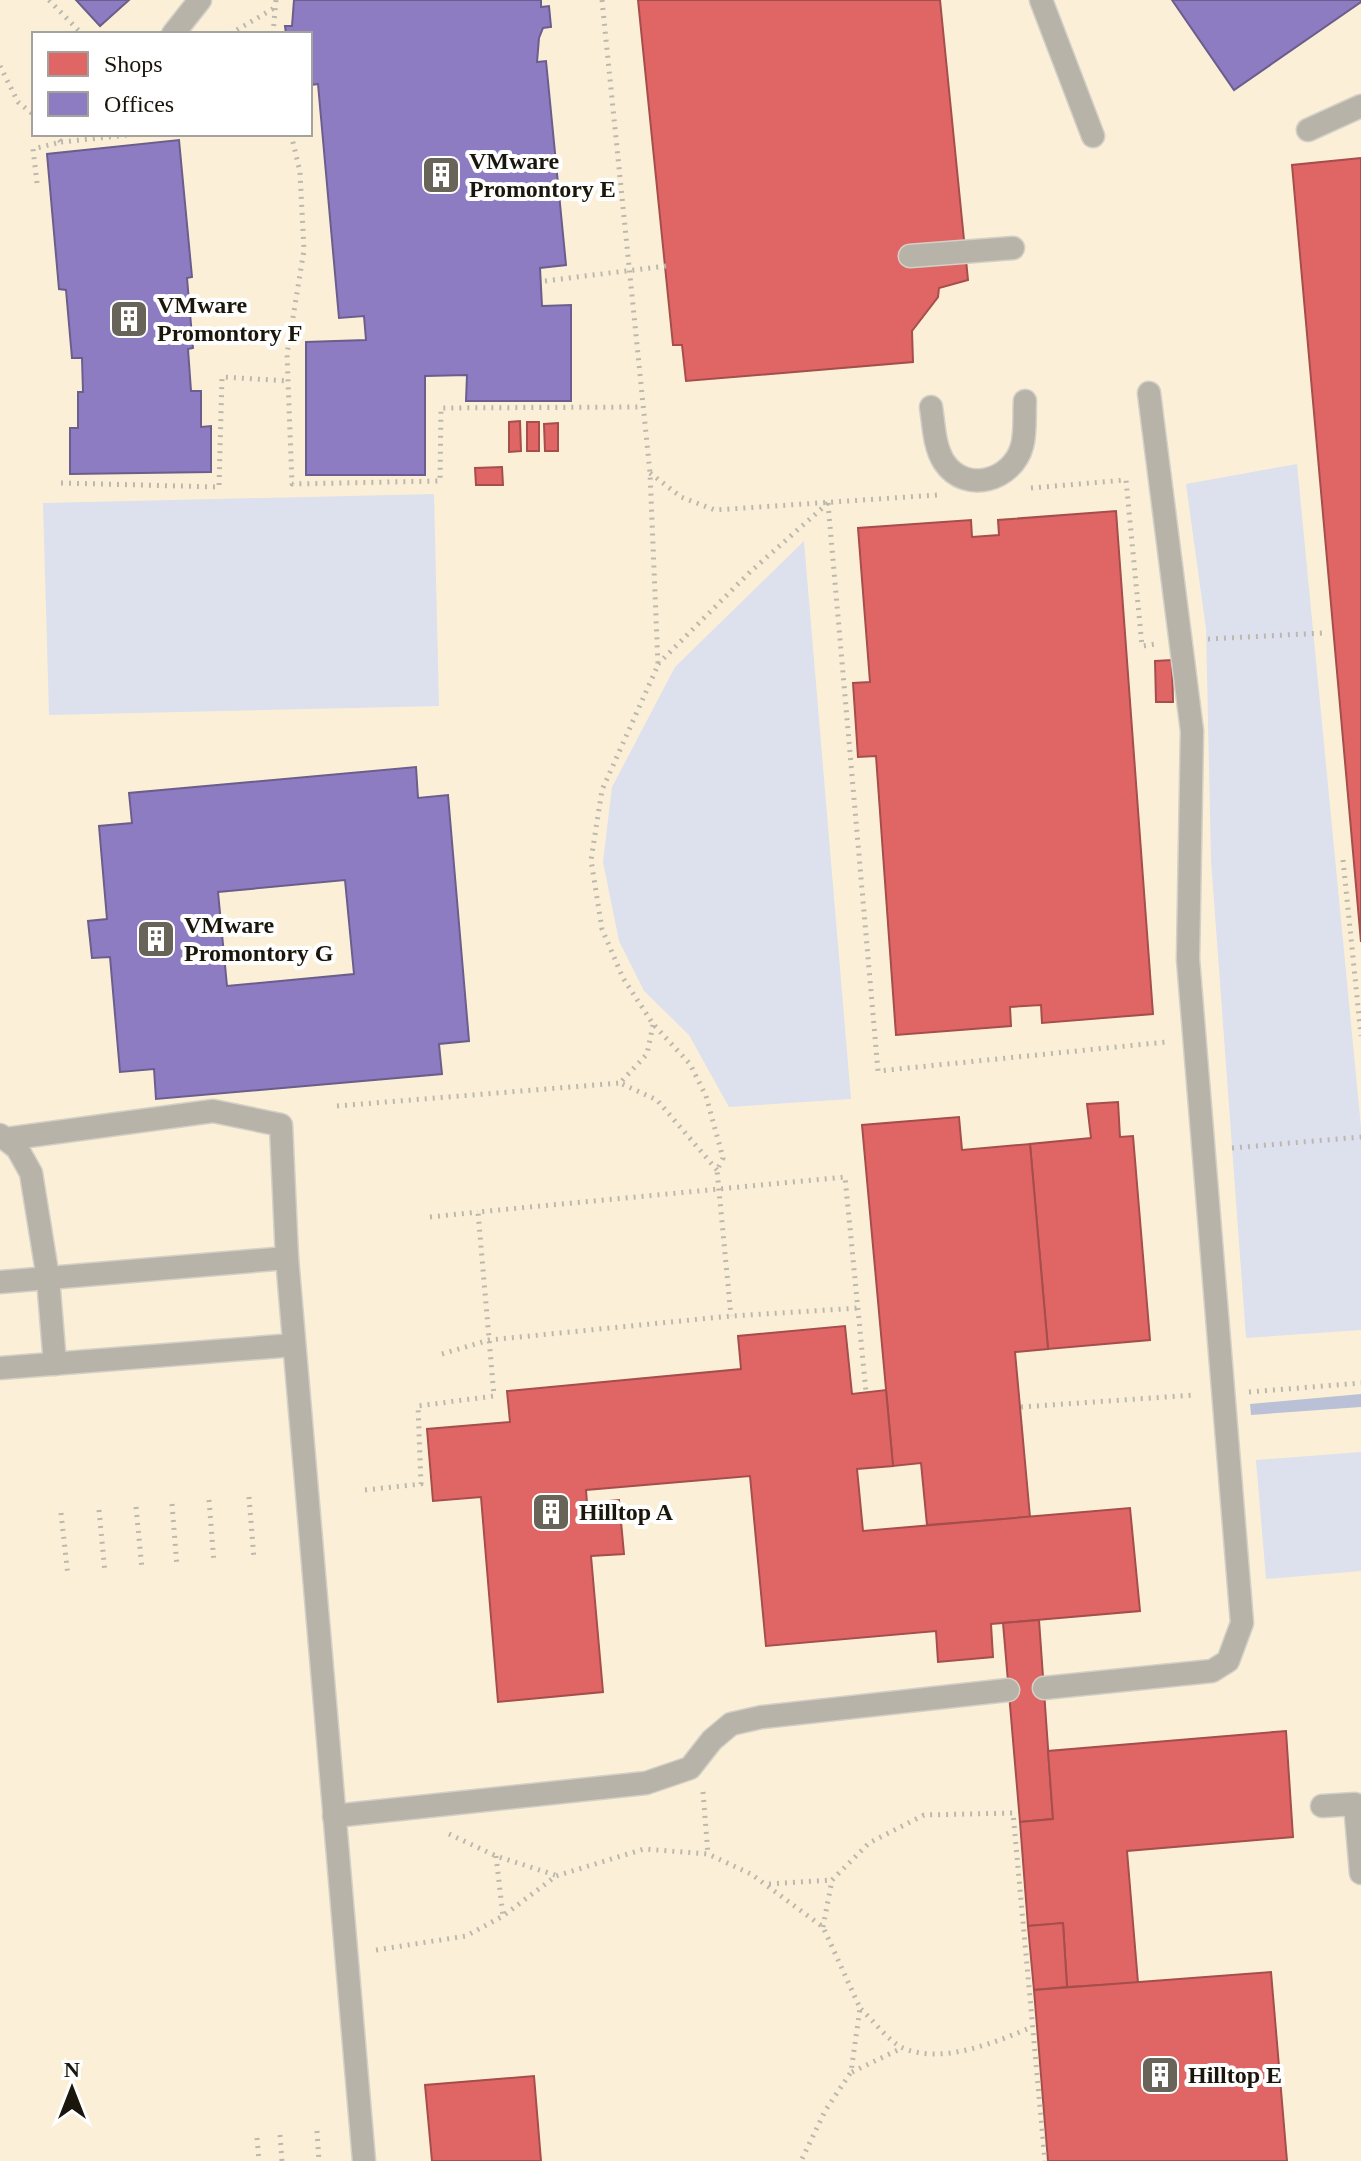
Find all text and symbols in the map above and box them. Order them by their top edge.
legend [32,32,312,136]
text: Shops [104,51,163,77]
text: Offices [104,91,174,117]
place label: VMware Promontory E [469,148,616,202]
building icon: VMware Promontory E [420,154,462,196]
place label: VMware Promontory F [157,292,303,346]
building icon: VMware Promontory F [108,298,150,340]
place label: VMware Promontory G [184,912,334,966]
building icon: VMware Promontory G [135,918,177,960]
building icon: Hilltop A [530,1491,572,1533]
place label: Hilltop A [579,1499,674,1525]
north arrow [32,2049,112,2129]
building icon: Hilltop E [1139,2054,1181,2096]
text: N [64,2057,80,2082]
place label: Hilltop E [1188,2062,1282,2088]

